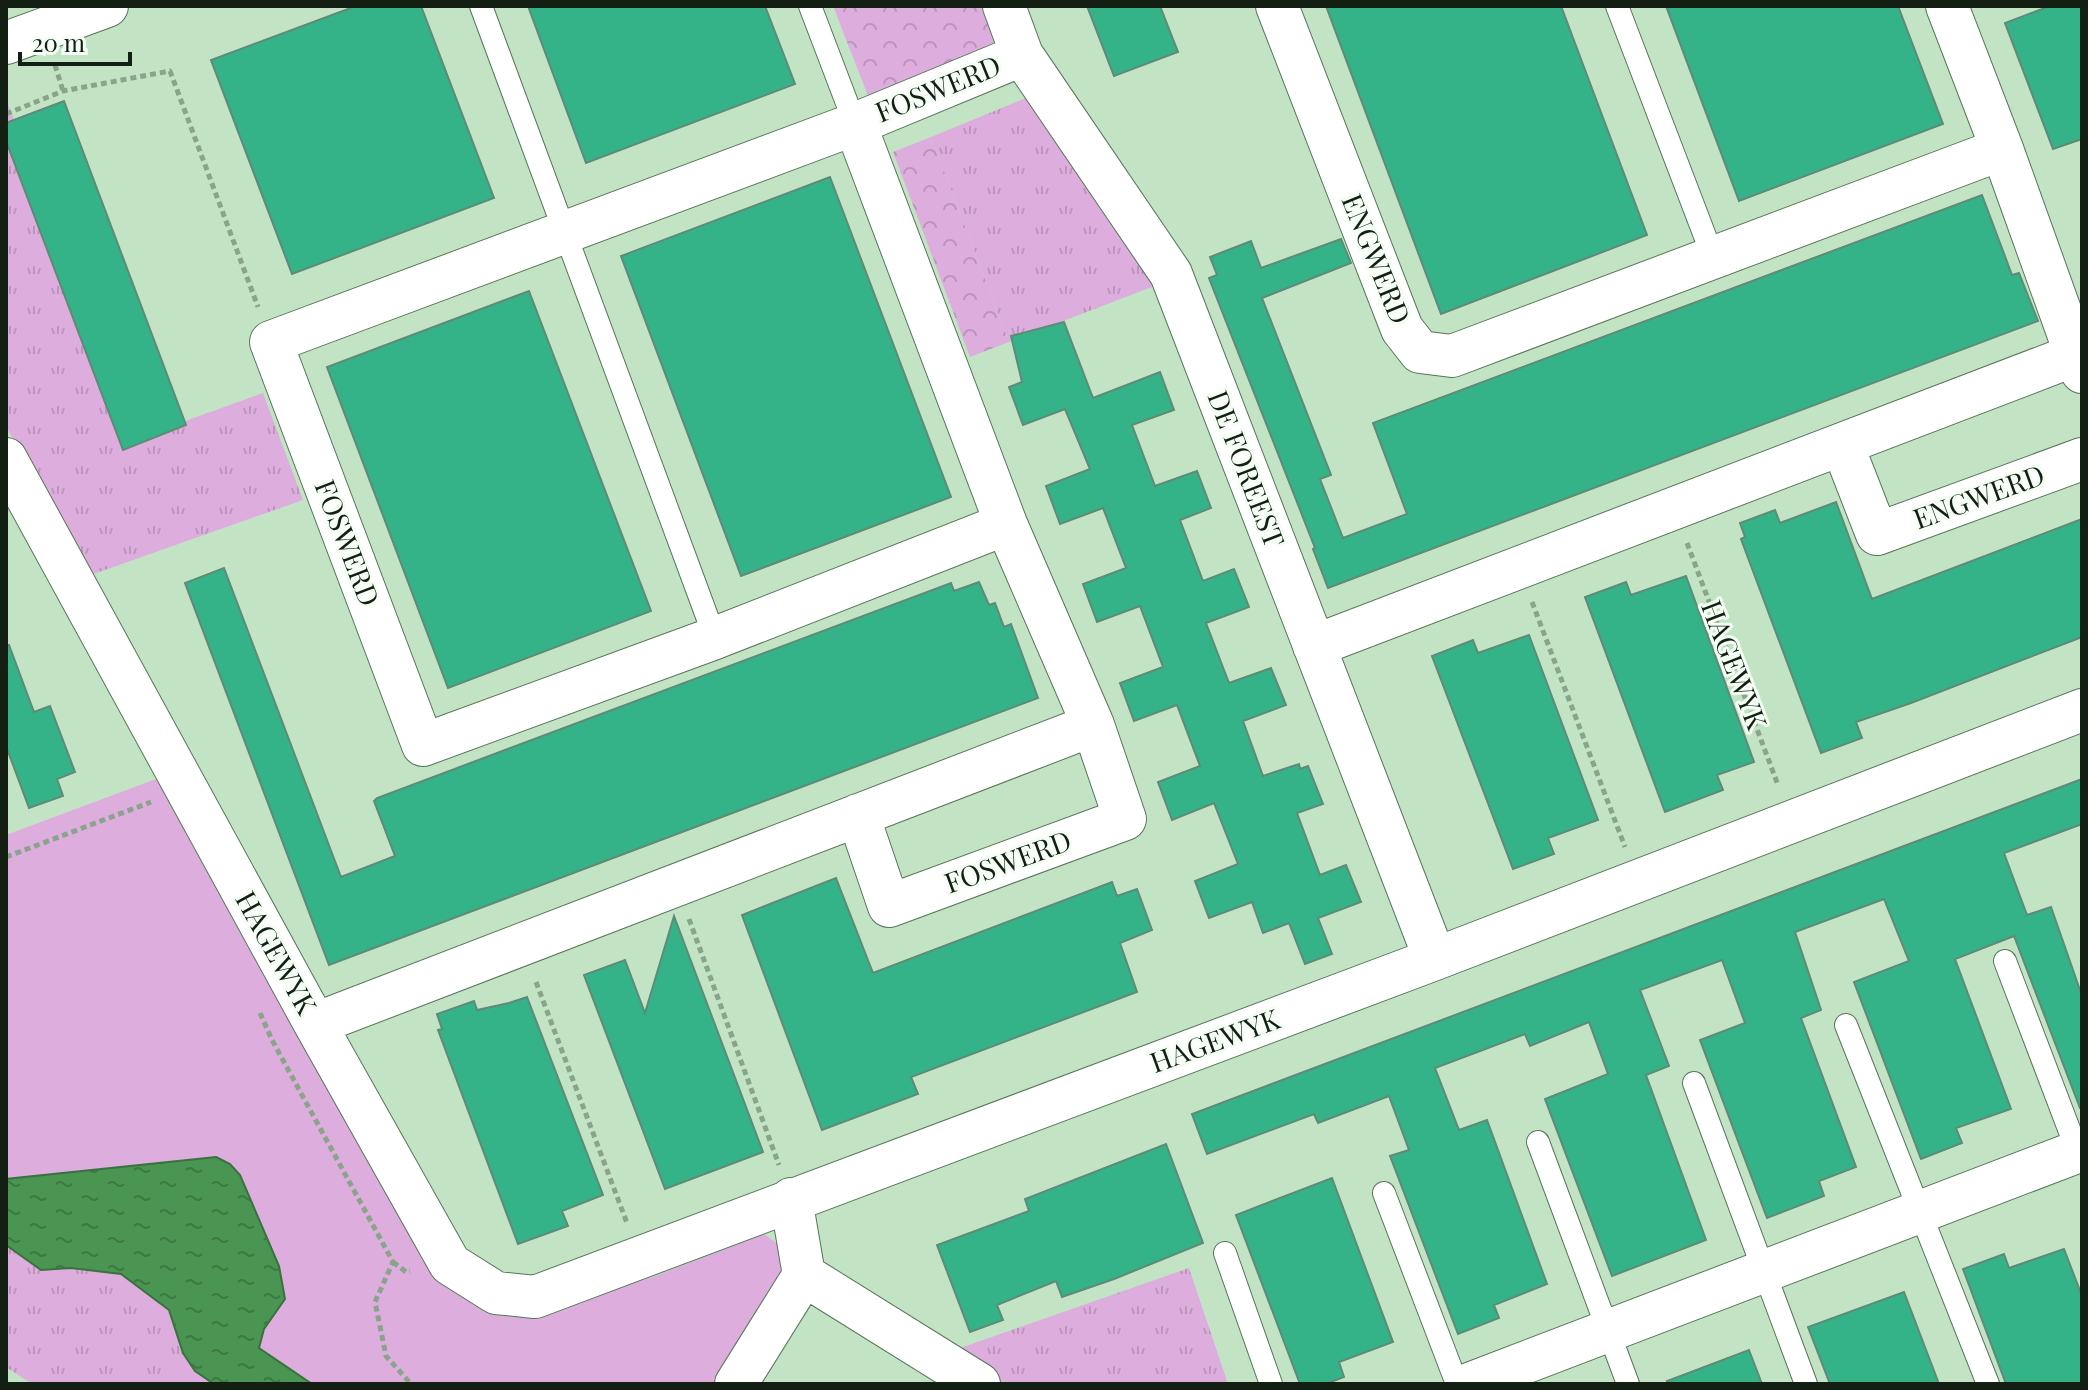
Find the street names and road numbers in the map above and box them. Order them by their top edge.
street label: FOSWERD [869,46,1006,130]
street label: ENGWERD [1335,188,1420,329]
street label: DE FOREEST [1201,385,1294,552]
street label: ENGWERD [1908,455,2049,536]
street label: FOSWERD [307,474,389,611]
street label: HAGEWYK [1694,595,1777,735]
street label: FOSWERD [939,821,1076,901]
street label: HAGEWYK [228,884,327,1021]
street label: HAGEWYK [1144,999,1285,1080]

